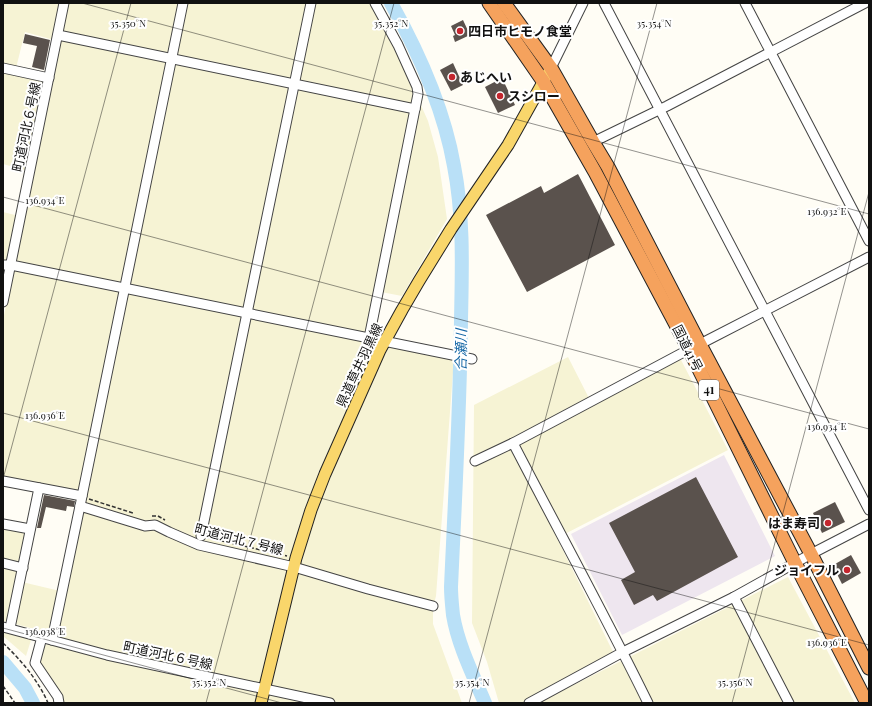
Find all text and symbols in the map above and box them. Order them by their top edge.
text: 35.350°N [110,16,146,30]
text: 35.352°N [374,16,408,30]
text: 35.354°N [637,16,671,30]
place label: 四日市ヒモノ食堂 [468,22,572,39]
marker: 四日市ヒモノ食堂 [455,26,465,36]
place label: あじへい [460,68,512,85]
marker: あじへい [447,72,457,82]
street label: 町道河北６号線 [8,81,43,173]
place label: スシロー [508,87,560,104]
marker: スシロー [495,91,505,101]
text: 136.934°E [25,193,65,207]
text: 136.932°E [807,204,847,218]
street label: 県道草井羽黒線 [332,320,385,410]
street label: 国道41号 [669,322,707,374]
water label: 合瀬川 [451,327,470,371]
road number: 41 [699,380,719,400]
text: 136.936°E [25,408,65,422]
text: 136.934°E [807,419,847,433]
place label: はま寿司 [768,514,820,531]
marker: はま寿司 [823,518,833,528]
street label: 町道河北７号線 [193,519,285,558]
place label: ジョイフル [774,561,839,578]
marker: ジョイフル [842,565,852,575]
text: 136.938°E [25,624,65,638]
text: 136.936°E [807,635,847,649]
street label: 町道河北６号線 [122,637,214,672]
text: 35.352°N [192,675,226,689]
text: 35.354°N [455,675,489,689]
text: 35.356°N [717,675,753,689]

